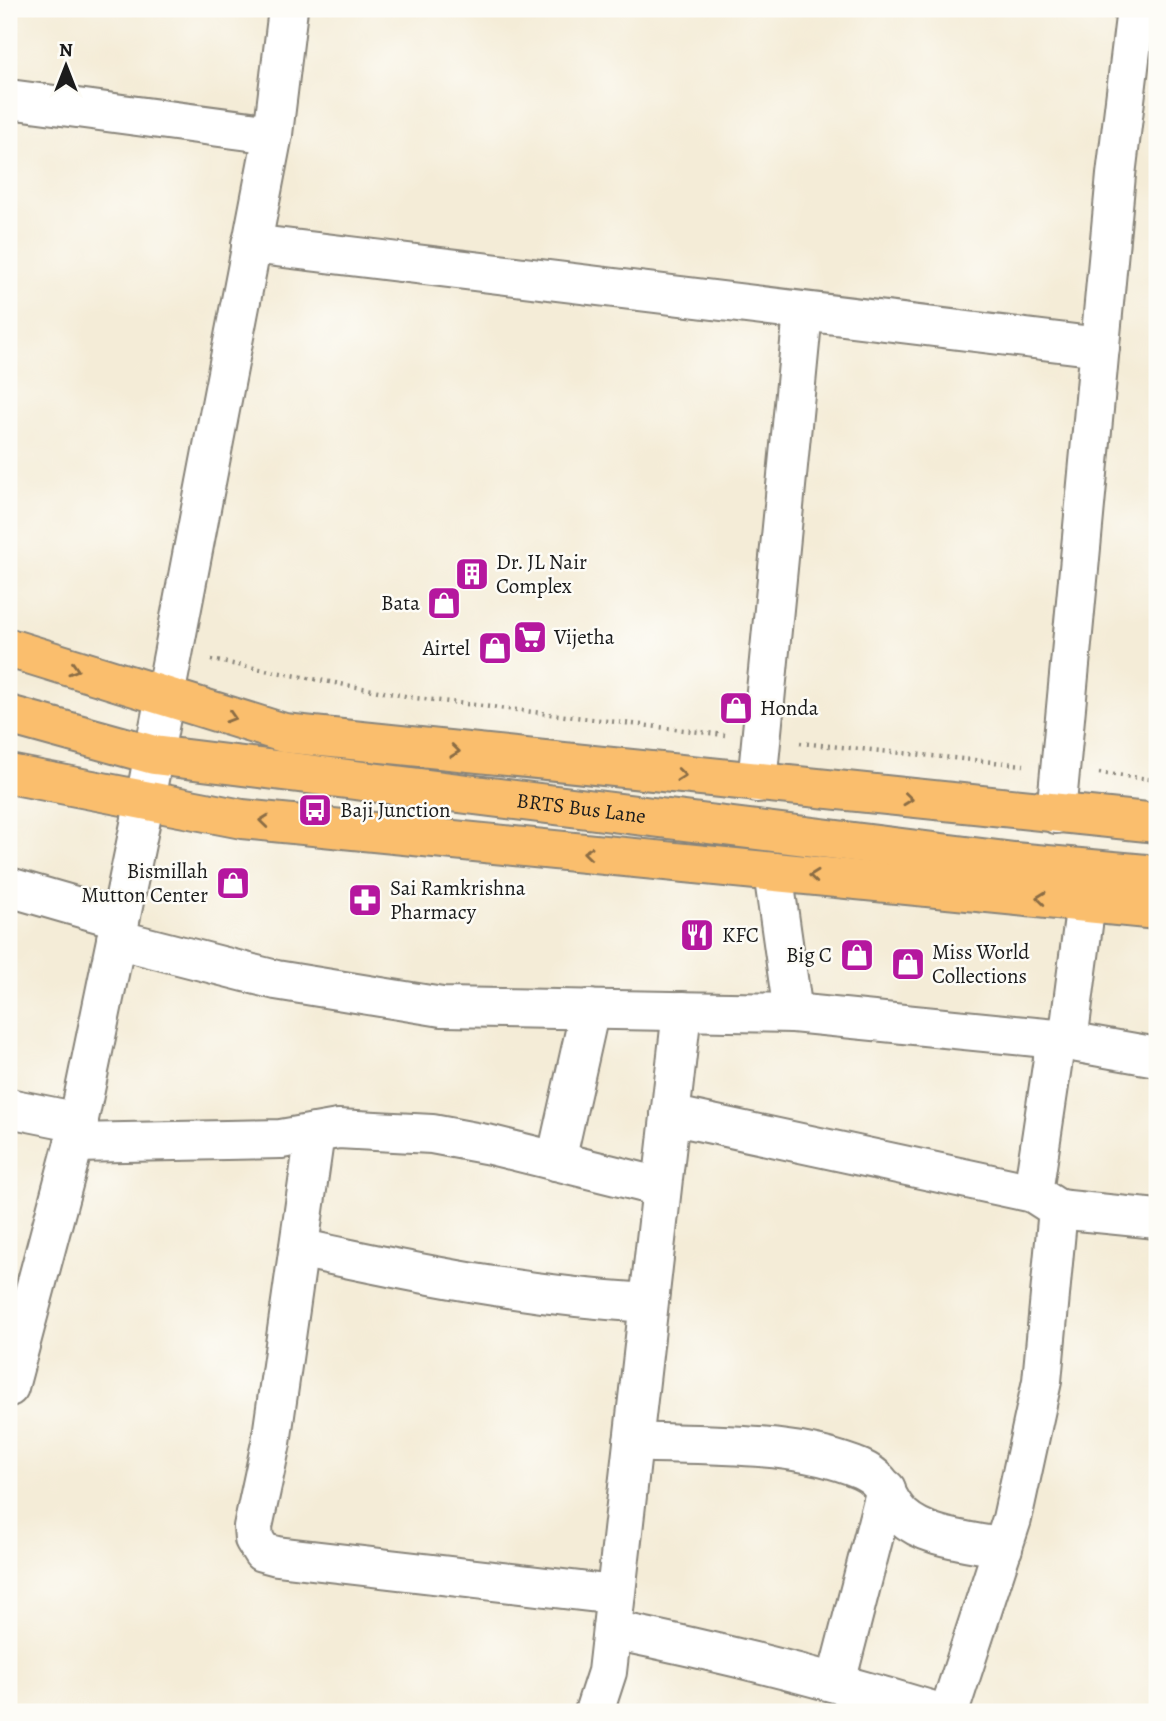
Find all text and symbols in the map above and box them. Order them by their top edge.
north arrow [32,32,102,102]
text: N [59,37,73,63]
place label: Dr. JL Nair Complex [496,548,587,600]
building icon: Dr. JL Nair Complex [453,555,491,593]
shop icon: Bata [425,584,463,622]
place label: Bata [381,589,420,617]
supermarket icon: Vijetha [511,618,549,656]
place label: Vijetha [553,623,615,651]
shop icon: Airtel [476,629,514,667]
place label: Airtel [422,634,470,662]
one-way arrow [68,660,80,675]
shop icon: Honda [717,689,755,727]
place label: Honda [760,694,819,722]
one-way arrow [224,709,237,723]
one-way arrow [449,744,461,759]
one-way arrow [676,767,687,782]
street label: BRTS Bus Lane [515,786,648,830]
bus stop icon: Baji Junction [296,791,334,829]
one-way arrow [902,791,914,806]
place label: Baji Junction [340,796,450,824]
one-way arrow [258,814,269,829]
one-way arrow [582,846,593,861]
place label: Bismillah Mutton Center [81,857,208,909]
shop icon: Bismillah Mutton Center [214,864,252,902]
one-way arrow [808,869,819,884]
place label: Sai Ramkrishna Pharmacy [390,874,526,926]
pharmacy icon: Sai Ramkrishna Pharmacy [346,881,384,919]
one-way arrow [1035,891,1046,906]
restaurant icon: KFC [678,916,716,954]
place label: KFC [722,921,759,949]
shop icon: Big C [838,936,876,974]
place label: Miss World Collections [932,938,1030,990]
place label: Big C [786,941,832,969]
shop icon: Miss World Collections [889,945,927,983]

